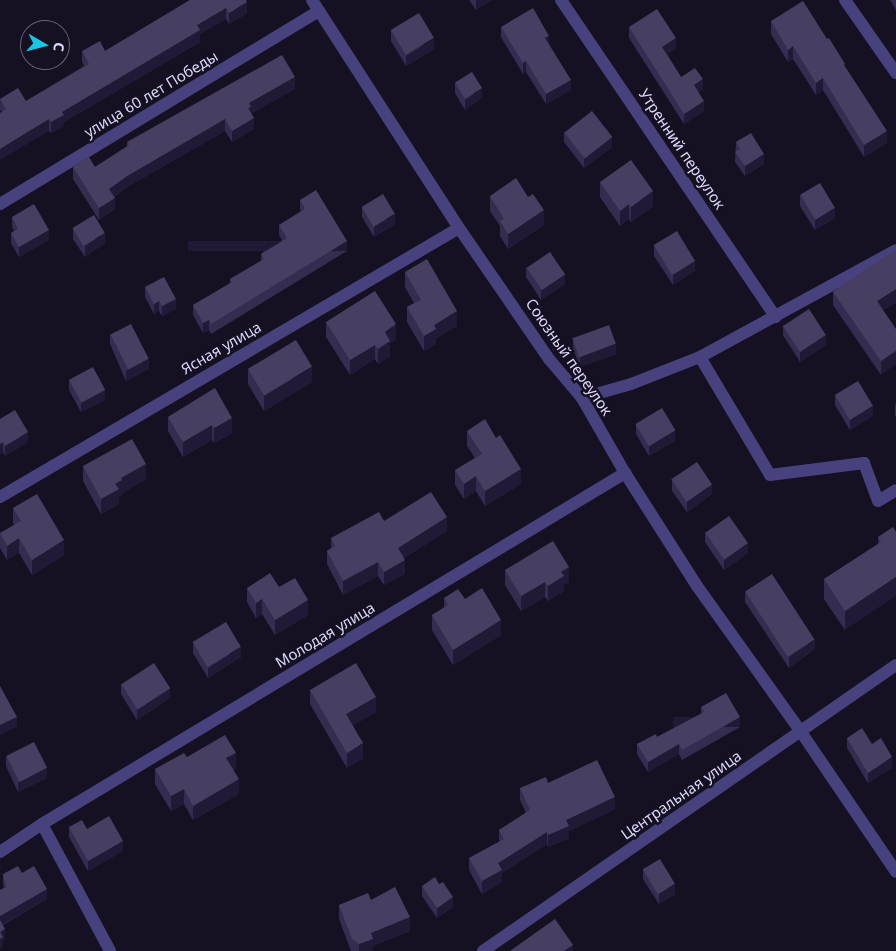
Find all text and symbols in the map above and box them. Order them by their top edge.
north arrow [20,20,70,70]
text: С [49,41,69,53]
street label: улица 60 лет Победы [81,47,221,141]
street label: Утренний переулок [635,85,729,213]
street label: Союзный переулок [522,295,616,419]
street label: Ясная улица [178,318,264,378]
street label: Молодая улица [272,598,378,672]
street label: Центральная улица [617,747,745,843]

